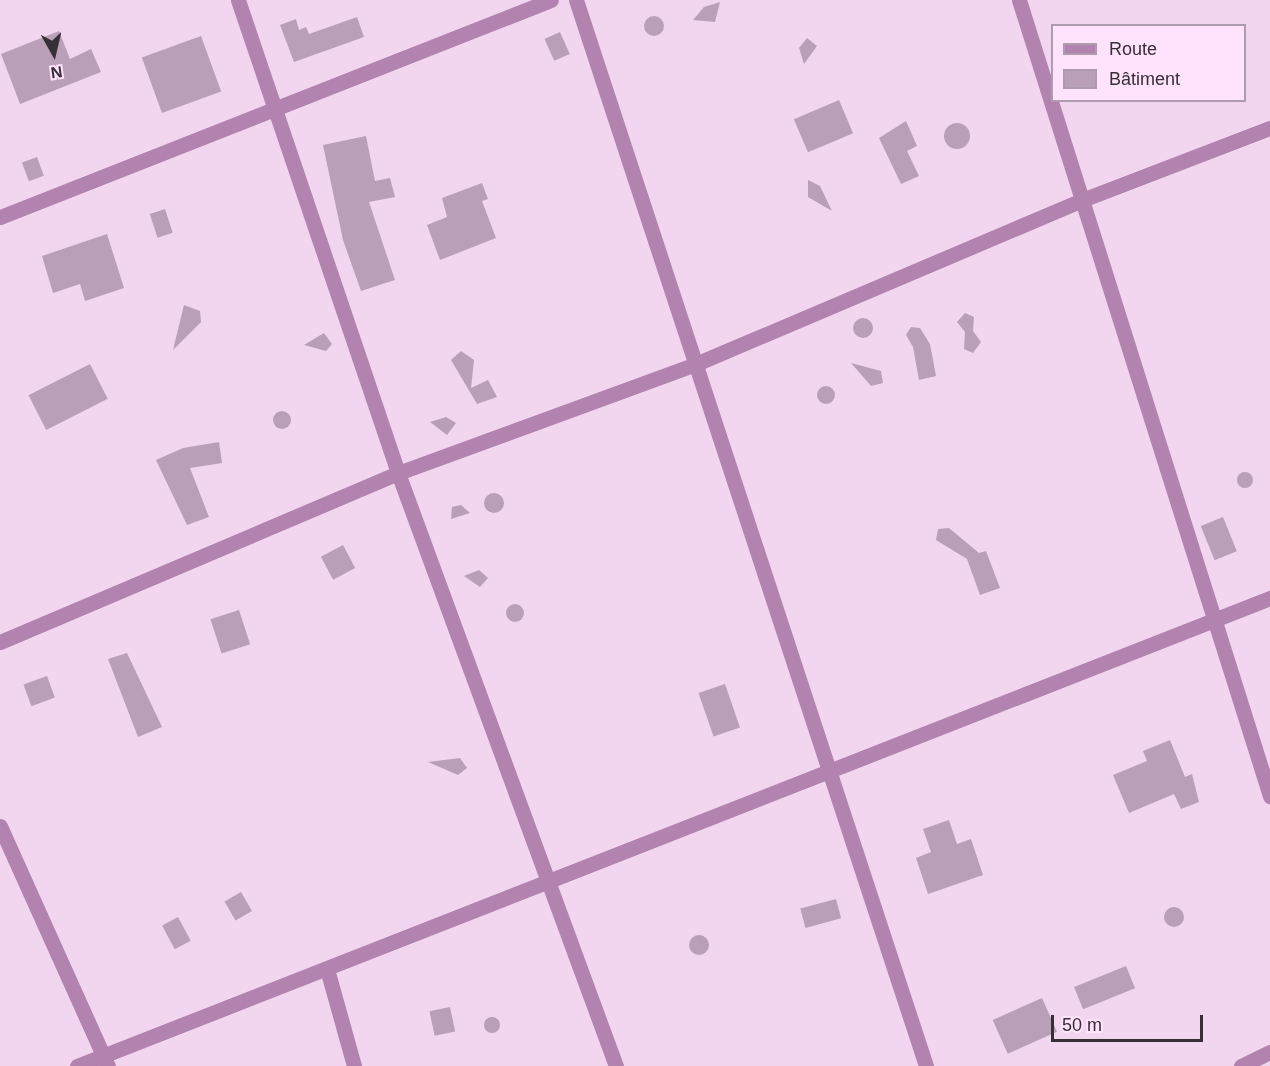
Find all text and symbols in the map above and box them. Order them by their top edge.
north arrow [24,24,84,84]
legend [1051,24,1246,102]
text: Route [1109,39,1157,59]
text: N [50,63,63,82]
text: Bâtiment [1109,69,1180,89]
scale bar [1054,1003,1206,1041]
text: 50 m [1062,1015,1102,1035]

